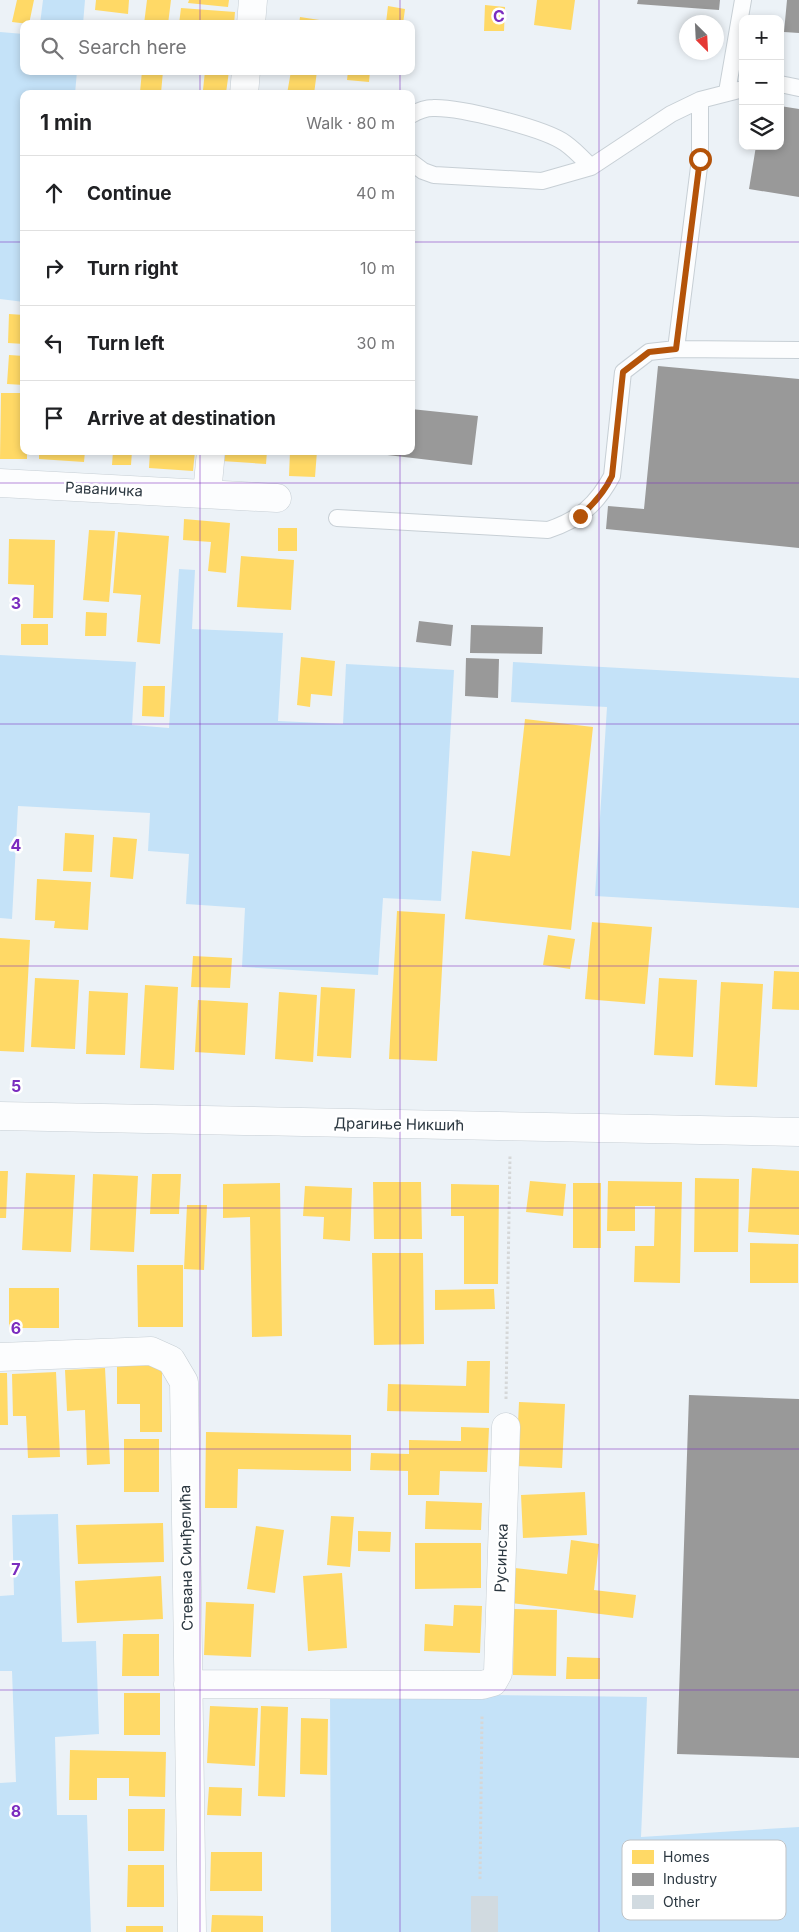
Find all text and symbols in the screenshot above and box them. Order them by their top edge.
text: C [493,6,505,26]
north arrow [679,15,724,60]
map controls [739,15,784,150]
button: + [739,15,784,60]
search box [20,20,415,75]
icon: search [38,34,66,62]
text: Search here [78,36,187,59]
button: − [739,60,784,105]
button: layers [739,105,784,150]
text: 1 min [40,110,92,135]
text: Walk · 80 m [306,113,395,133]
route start [689,148,712,171]
icon: ahead [40,179,68,207]
text: Continue [87,182,172,205]
text: 40 m [356,183,395,203]
icon: right [40,254,68,282]
text: Turn right [87,257,178,280]
text: 10 m [360,258,395,278]
icon: left [40,329,68,357]
text: Turn left [87,332,165,355]
text: 30 m [357,333,395,353]
icon: arrive [40,404,68,432]
text: Arrive at destination [87,407,276,430]
street label: Раваничка [65,477,143,501]
route end [569,505,592,528]
text: 3 [11,593,21,613]
text: 4 [11,835,22,855]
text: 5 [11,1076,21,1096]
street label: Драгиње Никшић [334,1113,464,1135]
text: 6 [11,1318,21,1338]
street label: Стевана Синђелића [175,1485,197,1631]
street label: Русинска [490,1523,512,1593]
text: 7 [11,1559,21,1579]
text: 8 [11,1801,21,1821]
legend [622,1840,786,1920]
text: Homes [663,1848,710,1865]
text: Industry [663,1870,717,1887]
text: Other [663,1893,700,1910]

